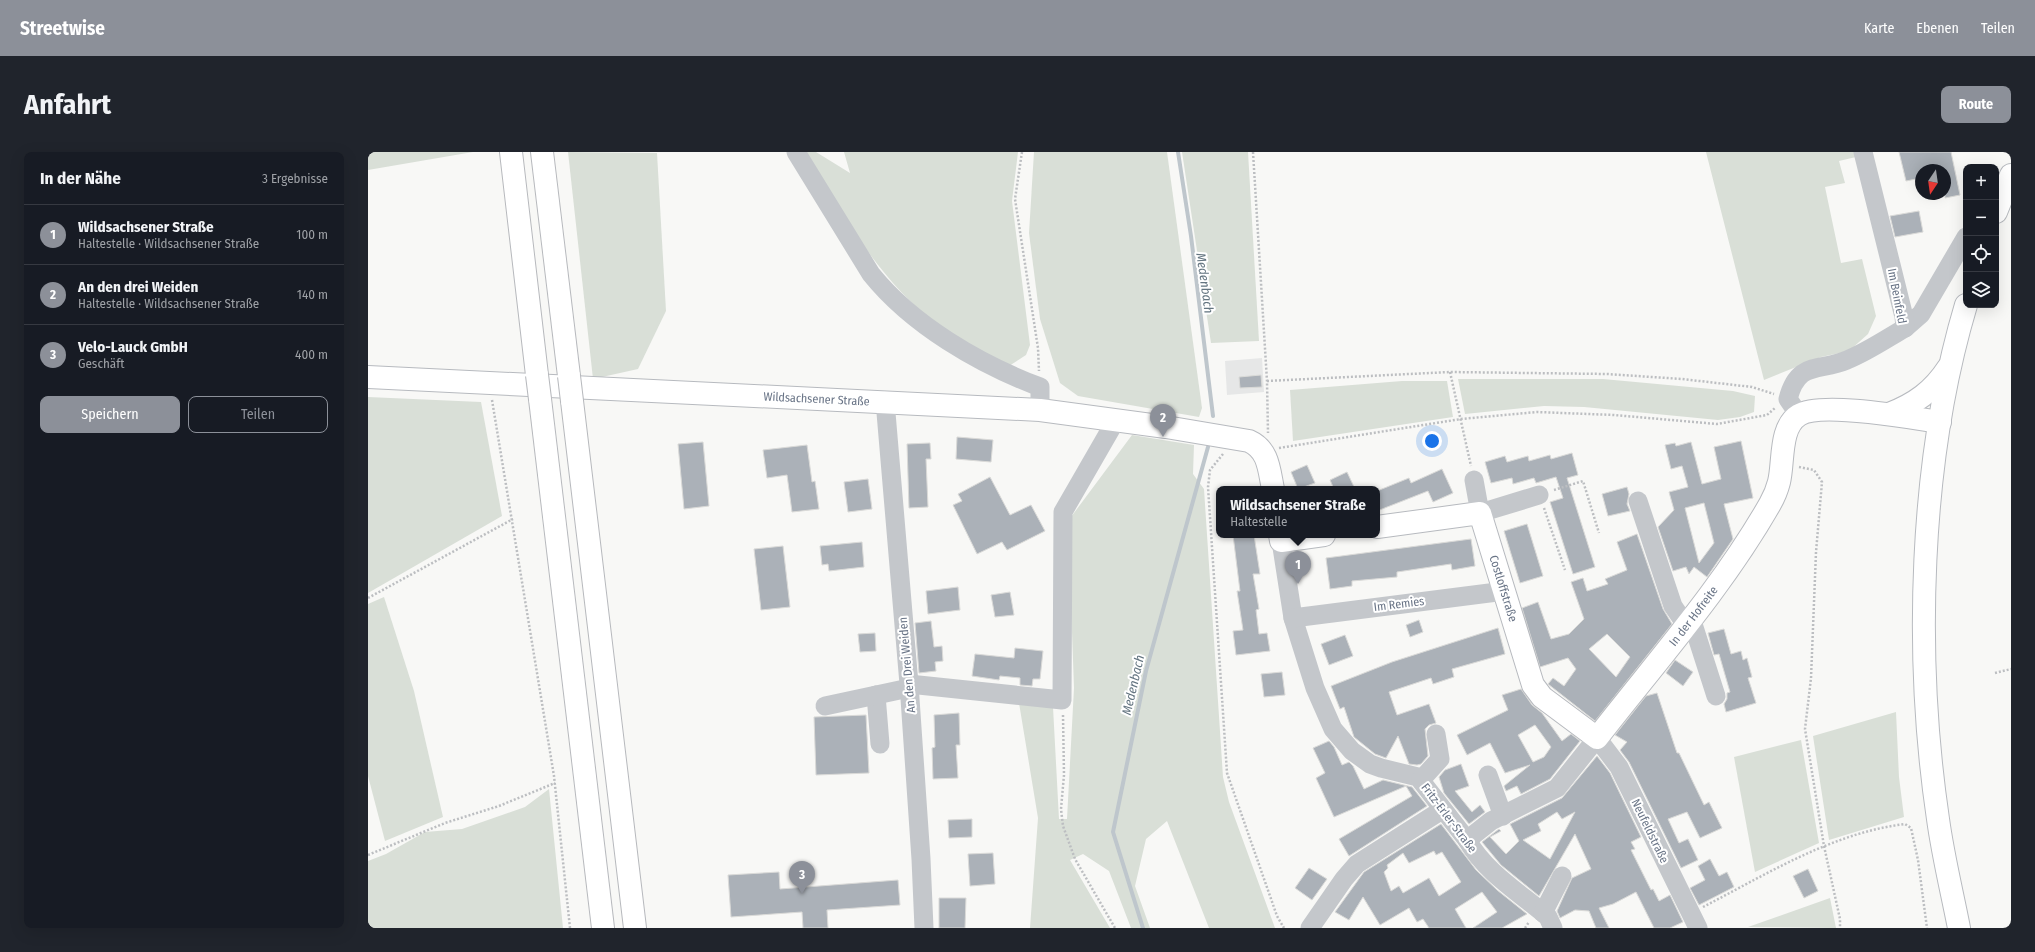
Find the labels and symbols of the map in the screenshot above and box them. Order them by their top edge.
north arrow [1915,164,1951,200]
water label: Medenbach [1193,252,1217,314]
street label: Im Beinfeld [1885,267,1909,325]
street label: Wildsachsener Straße [763,389,870,409]
pin: 2 [1150,404,1176,437]
your location [1422,431,1442,451]
pin: 1 [1285,551,1311,584]
street label: Costloffstraße [1486,554,1520,624]
street label: In der Hofreite [1666,583,1721,649]
street label: Im Remies [1373,594,1425,614]
street label: An den Drei Weiden [896,617,918,713]
water label: Medenbach [1119,654,1147,716]
street label: Fritz-Erler-Straße [1418,781,1480,855]
street label: Neufeldstraße [1628,797,1672,865]
pin: 3 [789,861,815,894]

